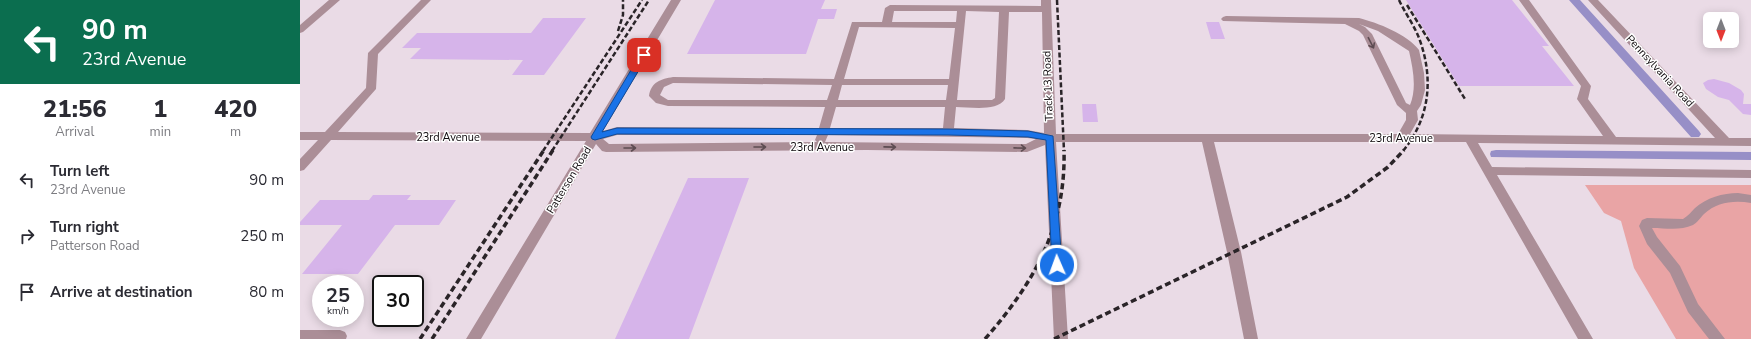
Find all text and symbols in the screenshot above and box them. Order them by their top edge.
text: 90 m [82,11,148,49]
north arrow [1703,12,1739,48]
map controls [1703,12,1739,48]
icon: left [16,16,68,68]
street label: Pennsylvania Road [1623,32,1697,110]
one-way arrow [1368,37,1375,49]
pin [627,38,661,72]
icon: arrive [633,44,655,66]
text: 23rd Avenue [82,47,186,71]
street label: Track 13 Road [1039,50,1057,122]
text: 21:56 [43,93,107,125]
text: 1 [153,93,168,125]
text: 420 [214,93,257,125]
text: Arrival [55,123,94,141]
text: min [150,123,171,141]
text: m [230,123,241,141]
street label: 23rd Avenue [416,130,480,145]
street label: 23rd Avenue [1369,131,1433,146]
street label: 23rd Avenue [790,140,854,155]
one-way arrow [753,143,766,151]
one-way arrow [883,143,896,151]
street label: Patterson Road [543,144,595,216]
one-way arrow [623,144,636,152]
one-way arrow [1013,144,1026,152]
text: Turn left [50,161,109,181]
icon: left [16,169,38,191]
text: 90 m [249,170,284,190]
text: 23rd Avenue [50,181,125,199]
text: Turn right [50,217,119,237]
icon: right [16,225,38,247]
text: 250 m [240,226,284,246]
text: Patterson Road [50,237,140,255]
position arrow [1036,244,1078,286]
speed limit sign: 30 [372,275,424,327]
icon: arrive [16,281,38,303]
text: Arrive at destination [50,282,193,302]
text: 80 m [249,282,284,302]
text: 25 [326,282,350,309]
text: km/h [327,304,349,318]

